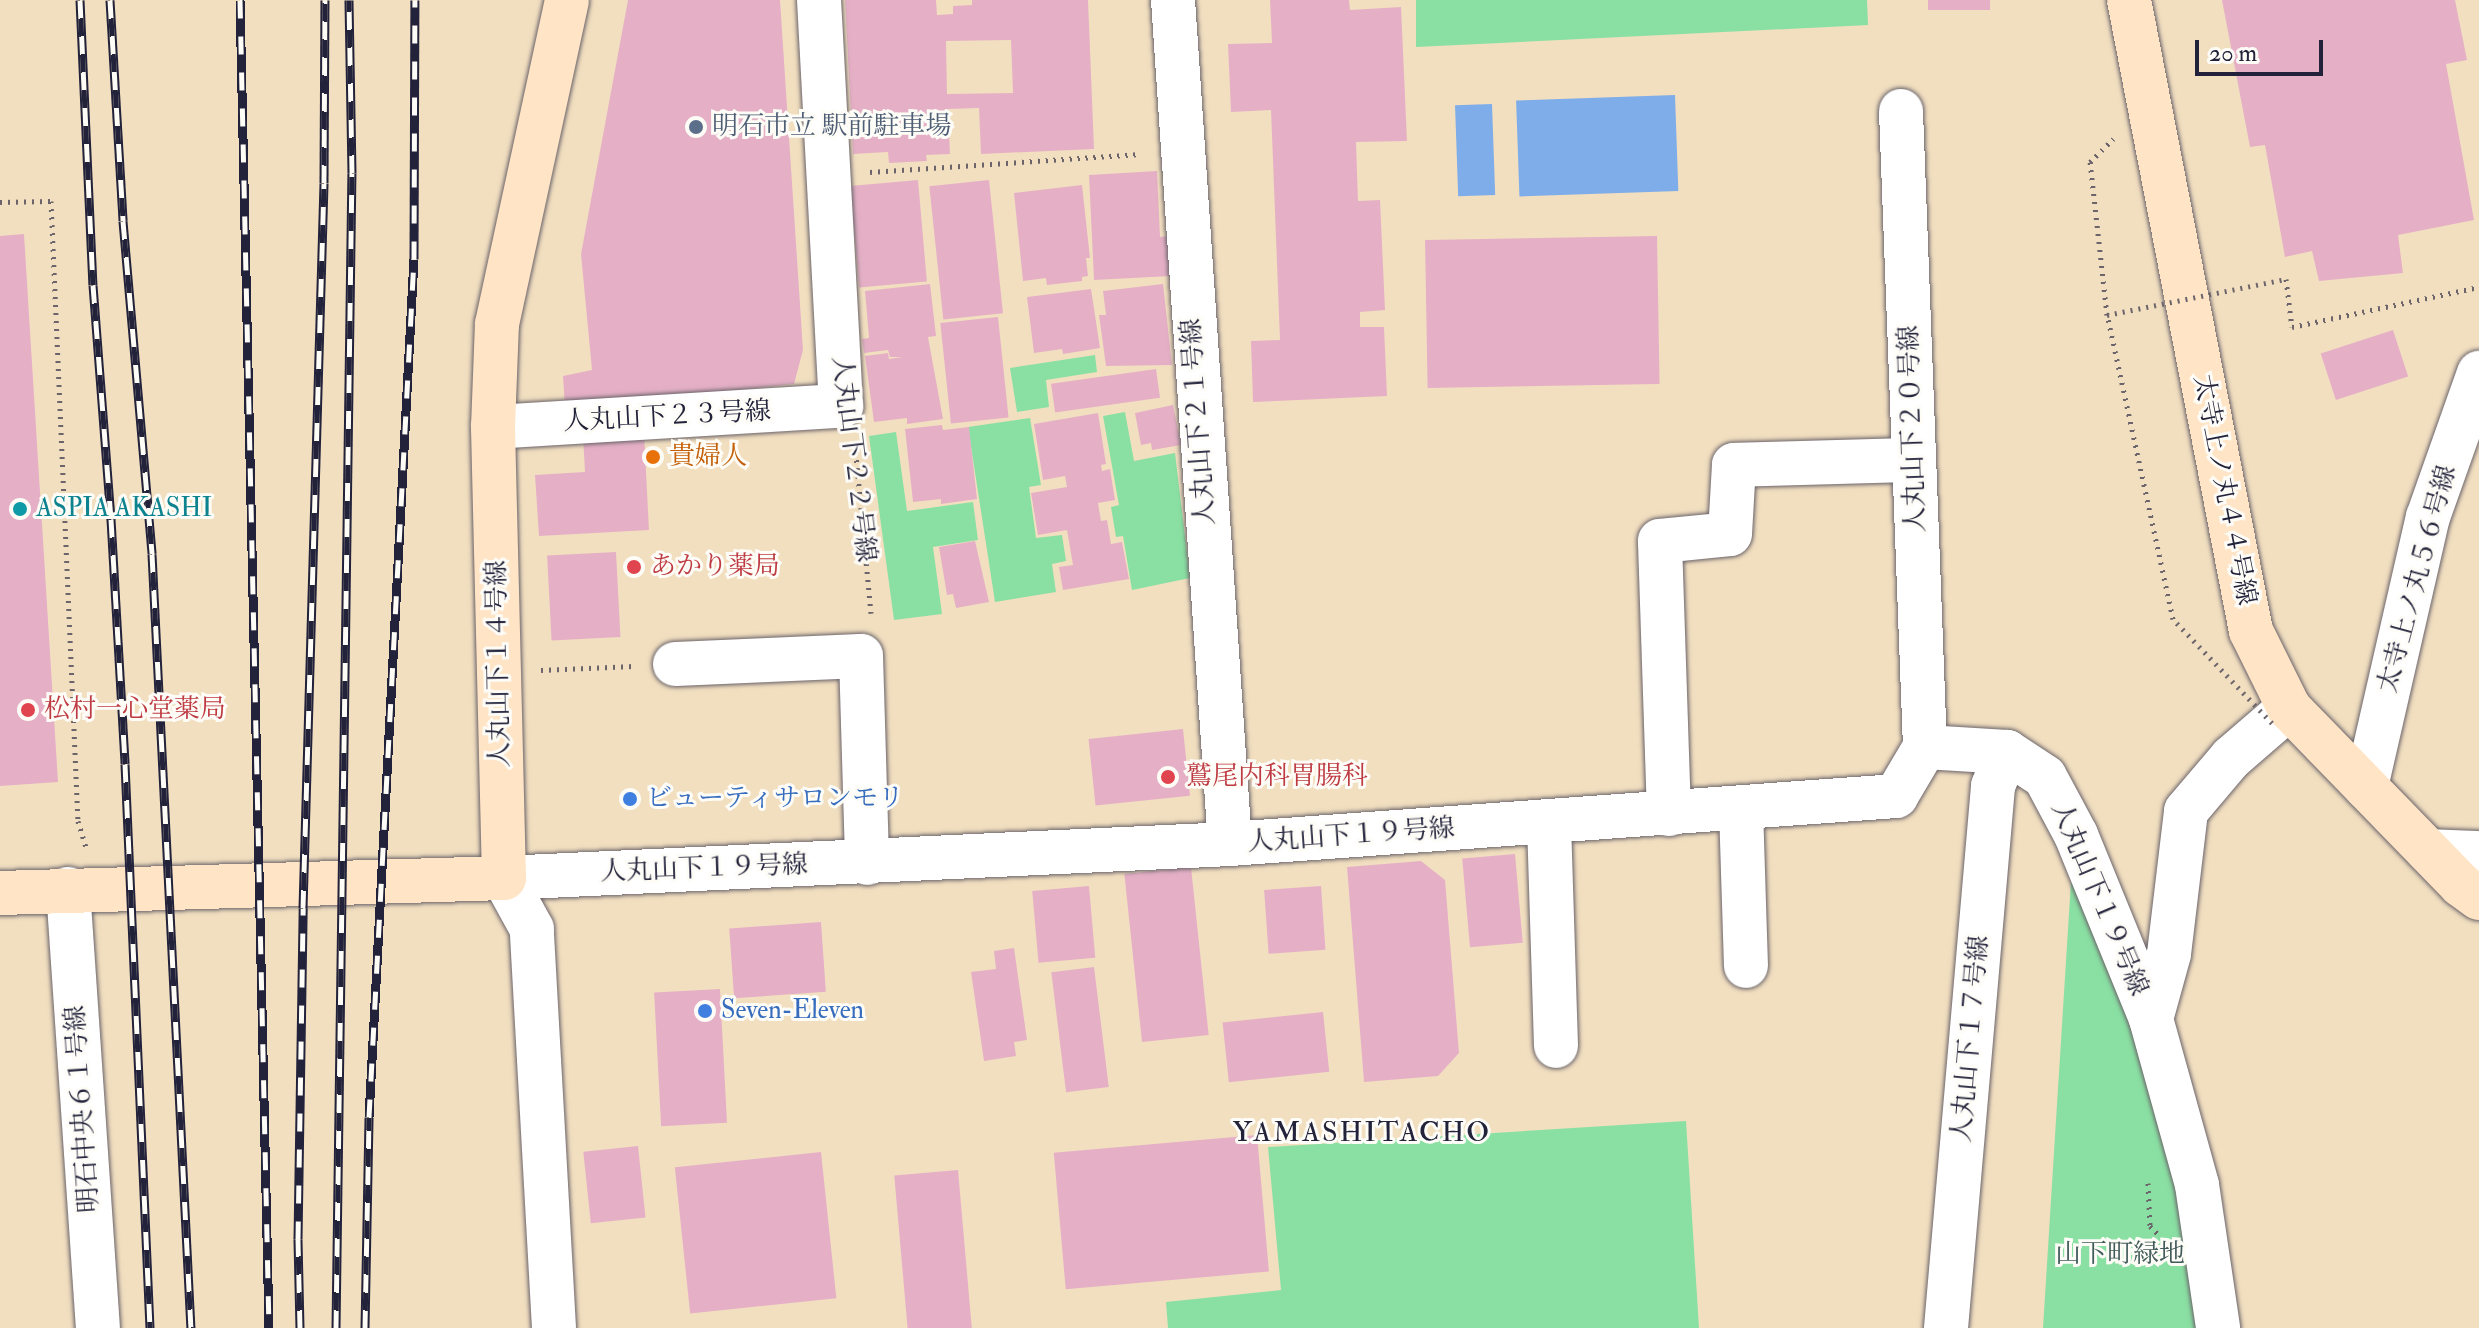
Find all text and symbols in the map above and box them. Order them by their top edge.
scale bar [2199,24,2327,74]
text: 20 m [2209,38,2257,69]
place label: 明石市立 駅前駐車場 [712,111,951,143]
marker: 明石市立 駅前駐車場 [687,118,705,136]
street label: 人丸山下２１号線 [1176,317,1222,527]
street label: 人丸山下２０号線 [1894,325,1932,533]
street label: 人丸山下２２号線 [825,354,881,564]
street label: 太寺上ノ丸４４号線 [2186,372,2262,608]
street label: 人丸山下２３号線 [562,396,772,438]
place label: 貴婦人 [669,441,747,473]
marker: 貴婦人 [644,448,662,466]
street label: 太寺上ノ丸５６号線 [2373,462,2463,696]
place label: ASPIA AKASHI [36,493,212,525]
marker: ASPIA AKASHI [11,500,29,518]
place label: あかり薬局 [650,551,780,583]
marker: あかり薬局 [625,558,643,576]
street label: 人丸山下１４号線 [482,560,516,768]
place label: 松村一心堂薬局 [44,694,226,726]
marker: 松村一心堂薬局 [19,701,37,719]
place label: 鷲尾内科胃腸科 [1186,761,1368,793]
marker: 鷲尾内科胃腸科 [1157,766,1179,788]
place label: ビューティサロンモリ [646,783,906,815]
marker: ビューティサロンモリ [621,790,639,808]
street label: 人丸山下１９号線 [2044,797,2154,1001]
street label: 人丸山下１９号線 [1246,813,1456,859]
street label: 人丸山下１９号線 [600,850,808,888]
street label: 人丸山下１７号線 [1946,934,1996,1144]
place label: Seven-Eleven [721,995,864,1027]
marker: Seven-Eleven [696,1002,714,1020]
street label: 明石中央６１号線 [60,1004,106,1214]
district label: YAMASHITACHO [1233,1116,1491,1150]
park label: 山下町緑地 [2055,1239,2185,1271]

